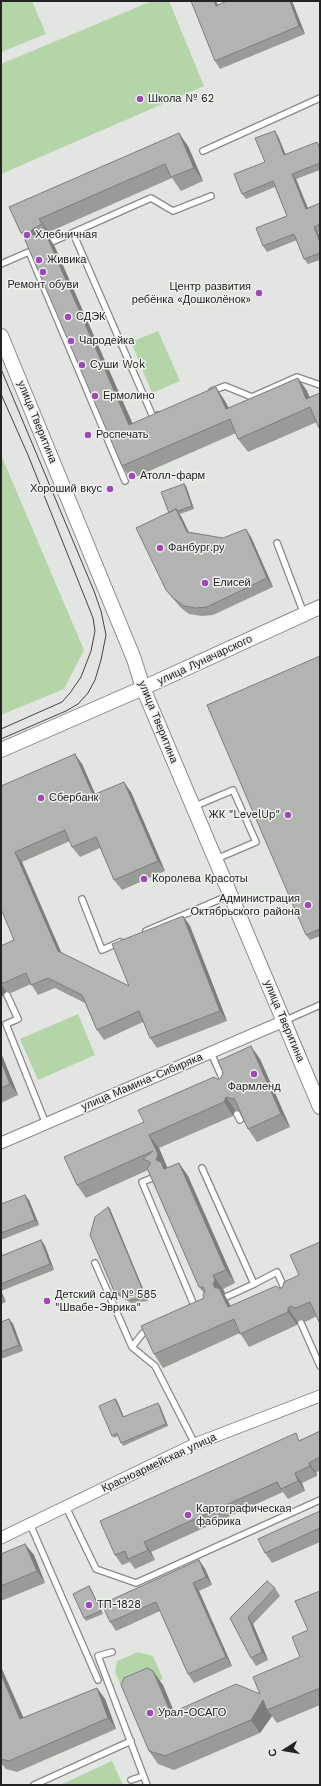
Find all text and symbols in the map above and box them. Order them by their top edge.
place label: Школа № 62 [148,92,214,106]
marker: Школа № 62 [135,94,145,104]
place label: Хлебничная [35,228,97,242]
marker: Хлебничная [22,230,32,240]
place label: Живика [47,253,86,267]
marker: Живика [34,255,44,265]
marker: Ремонт обуви [38,267,48,277]
place label: Ремонт обуви [7,278,79,292]
place label: Центр развития ребёнка «Дошколёнок» [132,280,251,306]
marker: Центр развития ребёнка «Дошколёнок» [254,288,264,298]
place label: СДЭК [76,310,105,324]
marker: СДЭК [63,312,73,322]
place label: Чародейка [79,334,134,348]
marker: Чародейка [66,336,76,346]
place label: Суши Wok [90,358,145,372]
marker: Суши Wok [77,360,87,370]
street label: улица Тверитина [14,379,60,465]
place label: Ермолино [103,389,155,403]
marker: Ермолино [90,391,100,401]
place label: Роспечать [96,428,149,442]
marker: Роспечать [83,430,93,440]
place label: Атолл-фарм [140,469,205,483]
marker: Атолл-фарм [127,471,137,481]
place label: Хороший вкус [30,482,102,496]
marker: Хороший вкус [105,484,115,494]
place label: Фанбург.ру [168,541,225,555]
marker: Фанбург.ру [155,543,165,553]
place label: Елисей [213,576,251,590]
marker: Елисей [200,578,210,588]
street label: улица Луначарского [155,632,255,688]
street label: улица Тверитина [135,679,181,765]
place label: Сбербанк [49,791,98,805]
marker: Сбербанк [36,793,46,803]
place label: ЖК "LevelUp" [209,808,280,822]
marker: ЖК "LevelUp" [283,810,293,820]
place label: Королева Красоты [152,872,248,886]
marker: Королева Красоты [139,874,149,884]
place label: Администрация Октябрьского района [190,892,300,918]
marker: Администрация Октябрьского района [303,900,313,910]
street label: улица Тверитина [261,978,307,1064]
street label: улица Мамина-Сибиряка [79,1050,205,1114]
marker: Фармленд [249,1069,259,1079]
place label: Фармленд [227,1080,281,1094]
place label: Детский сад № 585 "Швабе-Эврика" [55,1288,157,1314]
marker: Детский сад № 585 "Швабе-Эврика" [42,1296,52,1306]
street label: Красноармейская улица [100,1431,218,1495]
place label: Картографическая фабрика [196,1502,291,1528]
marker: Картографическая фабрика [183,1510,193,1520]
place label: ТП-1828 [97,1598,141,1612]
marker: ТП-1828 [84,1600,94,1610]
place label: Урал-ОСАГО [158,1706,226,1720]
marker: Урал-ОСАГО [145,1708,155,1718]
north arrow [265,1730,305,1770]
text: С [266,1747,280,1758]

